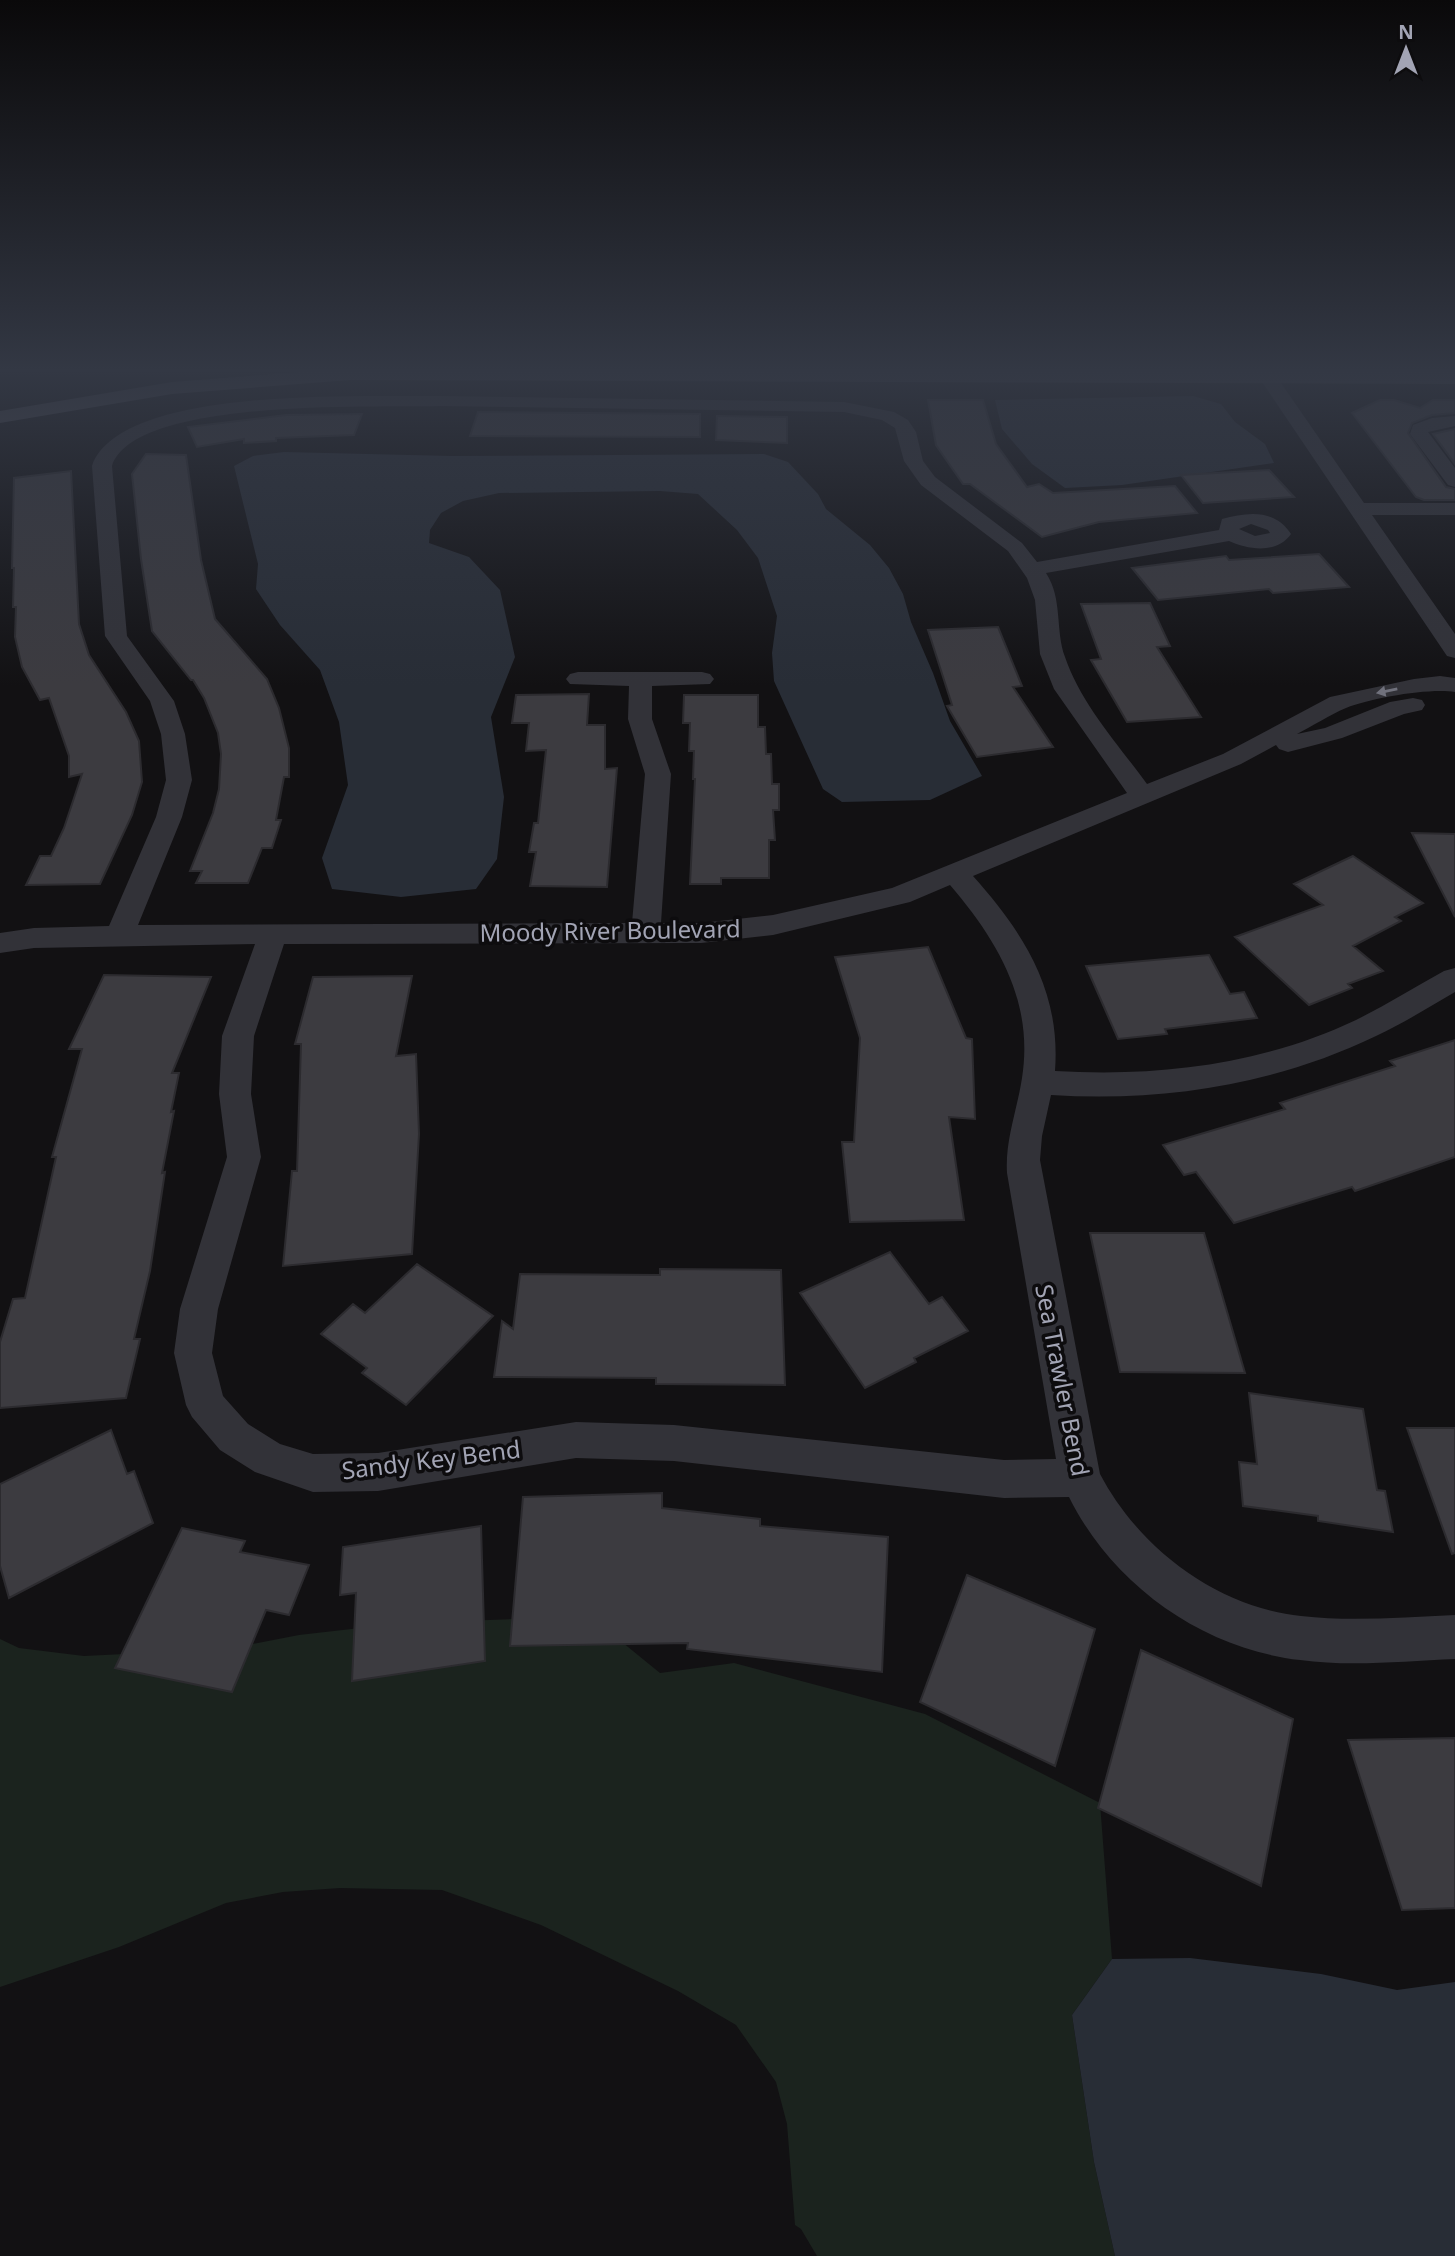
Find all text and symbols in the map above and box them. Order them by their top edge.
north arrow [1371,14,1441,84]
text: N [1398,19,1414,45]
one-way arrow [1376,686,1398,697]
street label: Moody River Boulevard [479,911,741,949]
street label: Sea Trawler Bend [1028,1281,1098,1479]
street label: Sandy Key Bend [340,1432,522,1486]

